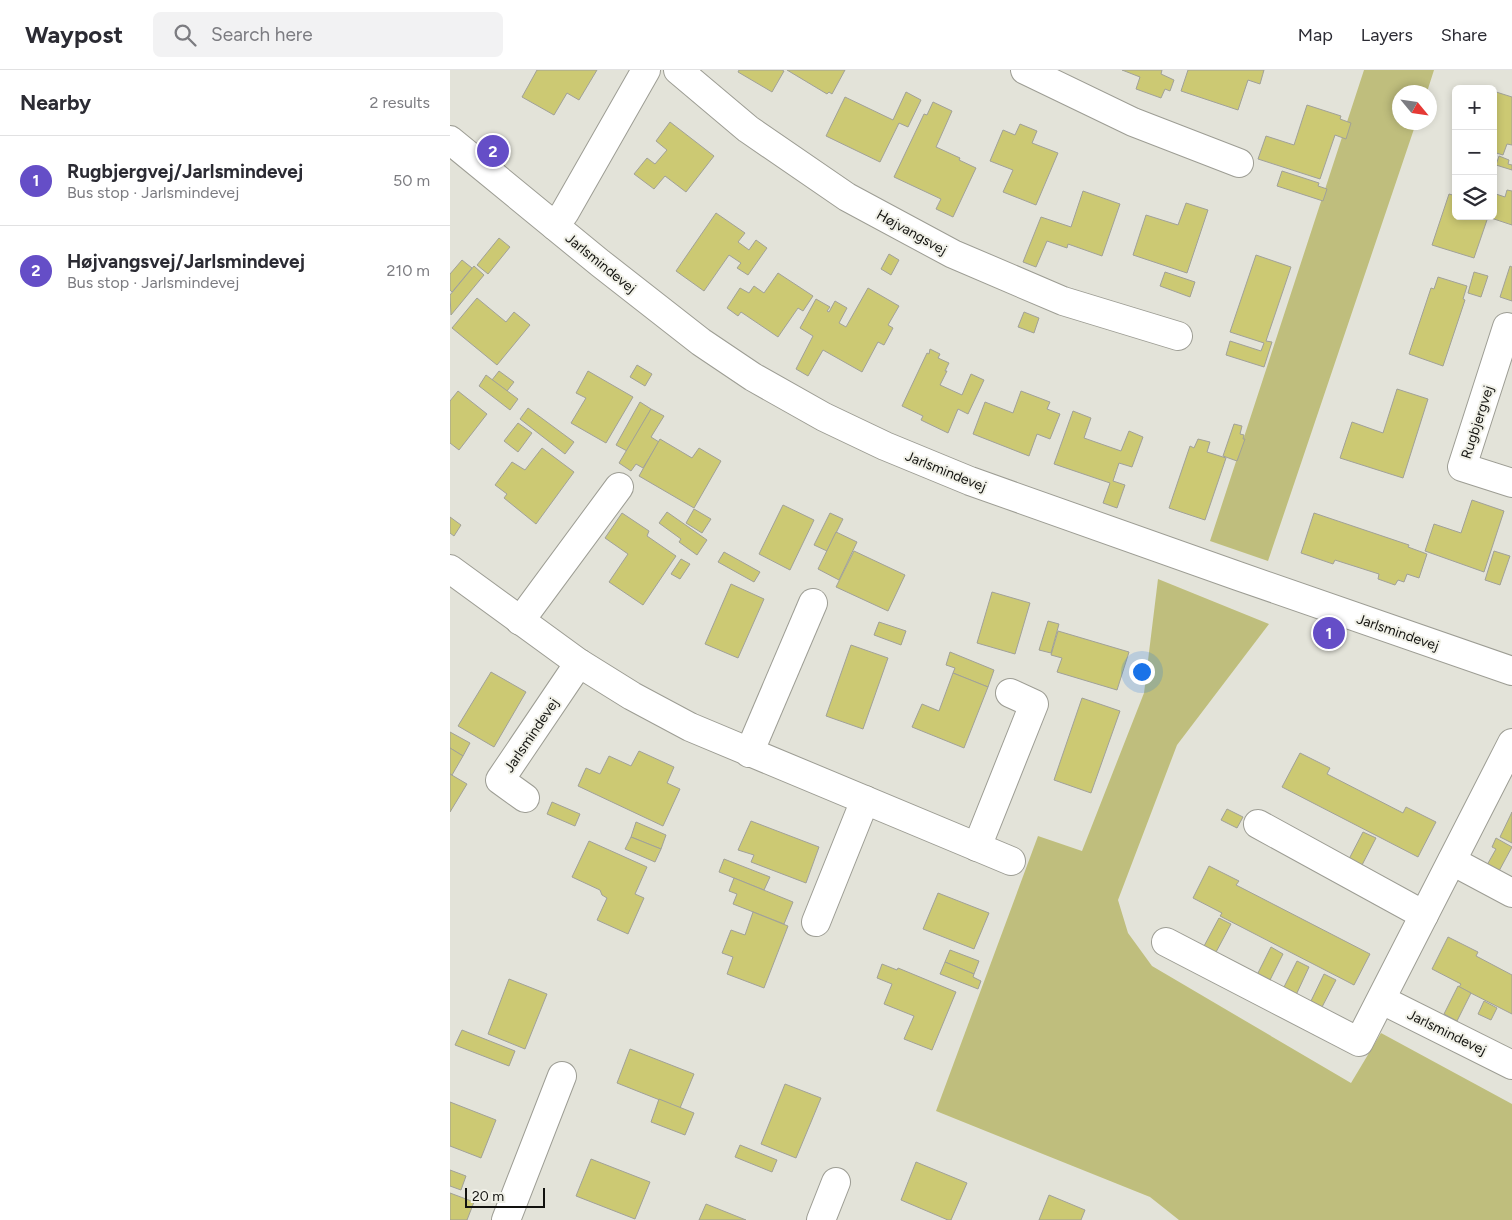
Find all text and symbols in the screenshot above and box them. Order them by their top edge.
search box [153,12,503,57]
text: Waypost [25,20,123,49]
icon: search [171,21,199,49]
text: Search here [211,23,313,46]
text: Map [1298,24,1333,46]
text: Layers [1361,24,1413,46]
text: Share [1441,24,1487,46]
north arrow [1392,85,1437,130]
map controls [1452,85,1497,220]
button: + [1452,85,1497,130]
text: Nearby [20,90,91,115]
text: 2 results [370,93,430,112]
button: − [1452,130,1497,175]
pin: 2 [477,132,509,170]
text: Rugbjergvej/Jarlsmindevej [67,160,303,183]
text: 1 [33,171,39,190]
text: 50 m [393,171,430,190]
button: layers [1452,175,1497,220]
text: Bus stop · Jarlsmindevej [67,183,239,202]
street label: Højvangsvej [874,206,950,259]
street label: Jarlsmindevej [562,230,639,297]
text: Højvangsvej/Jarlsmindevej [67,250,305,273]
text: 2 [31,261,41,280]
text: 210 m [387,261,430,280]
text: Bus stop · Jarlsmindevej [67,273,239,292]
street label: Rugbjergvej [1458,383,1497,461]
street label: Jarlsmindevej [903,448,989,495]
street label: Jarlsmindevej [1354,610,1441,654]
pin: 1 [1313,614,1345,652]
your location [1129,659,1155,685]
street label: Jarlsmindevej [500,695,562,776]
street label: Jarlsmindevej [1404,1006,1489,1059]
scale bar [465,1185,545,1208]
text: 20 m [472,1188,504,1205]

